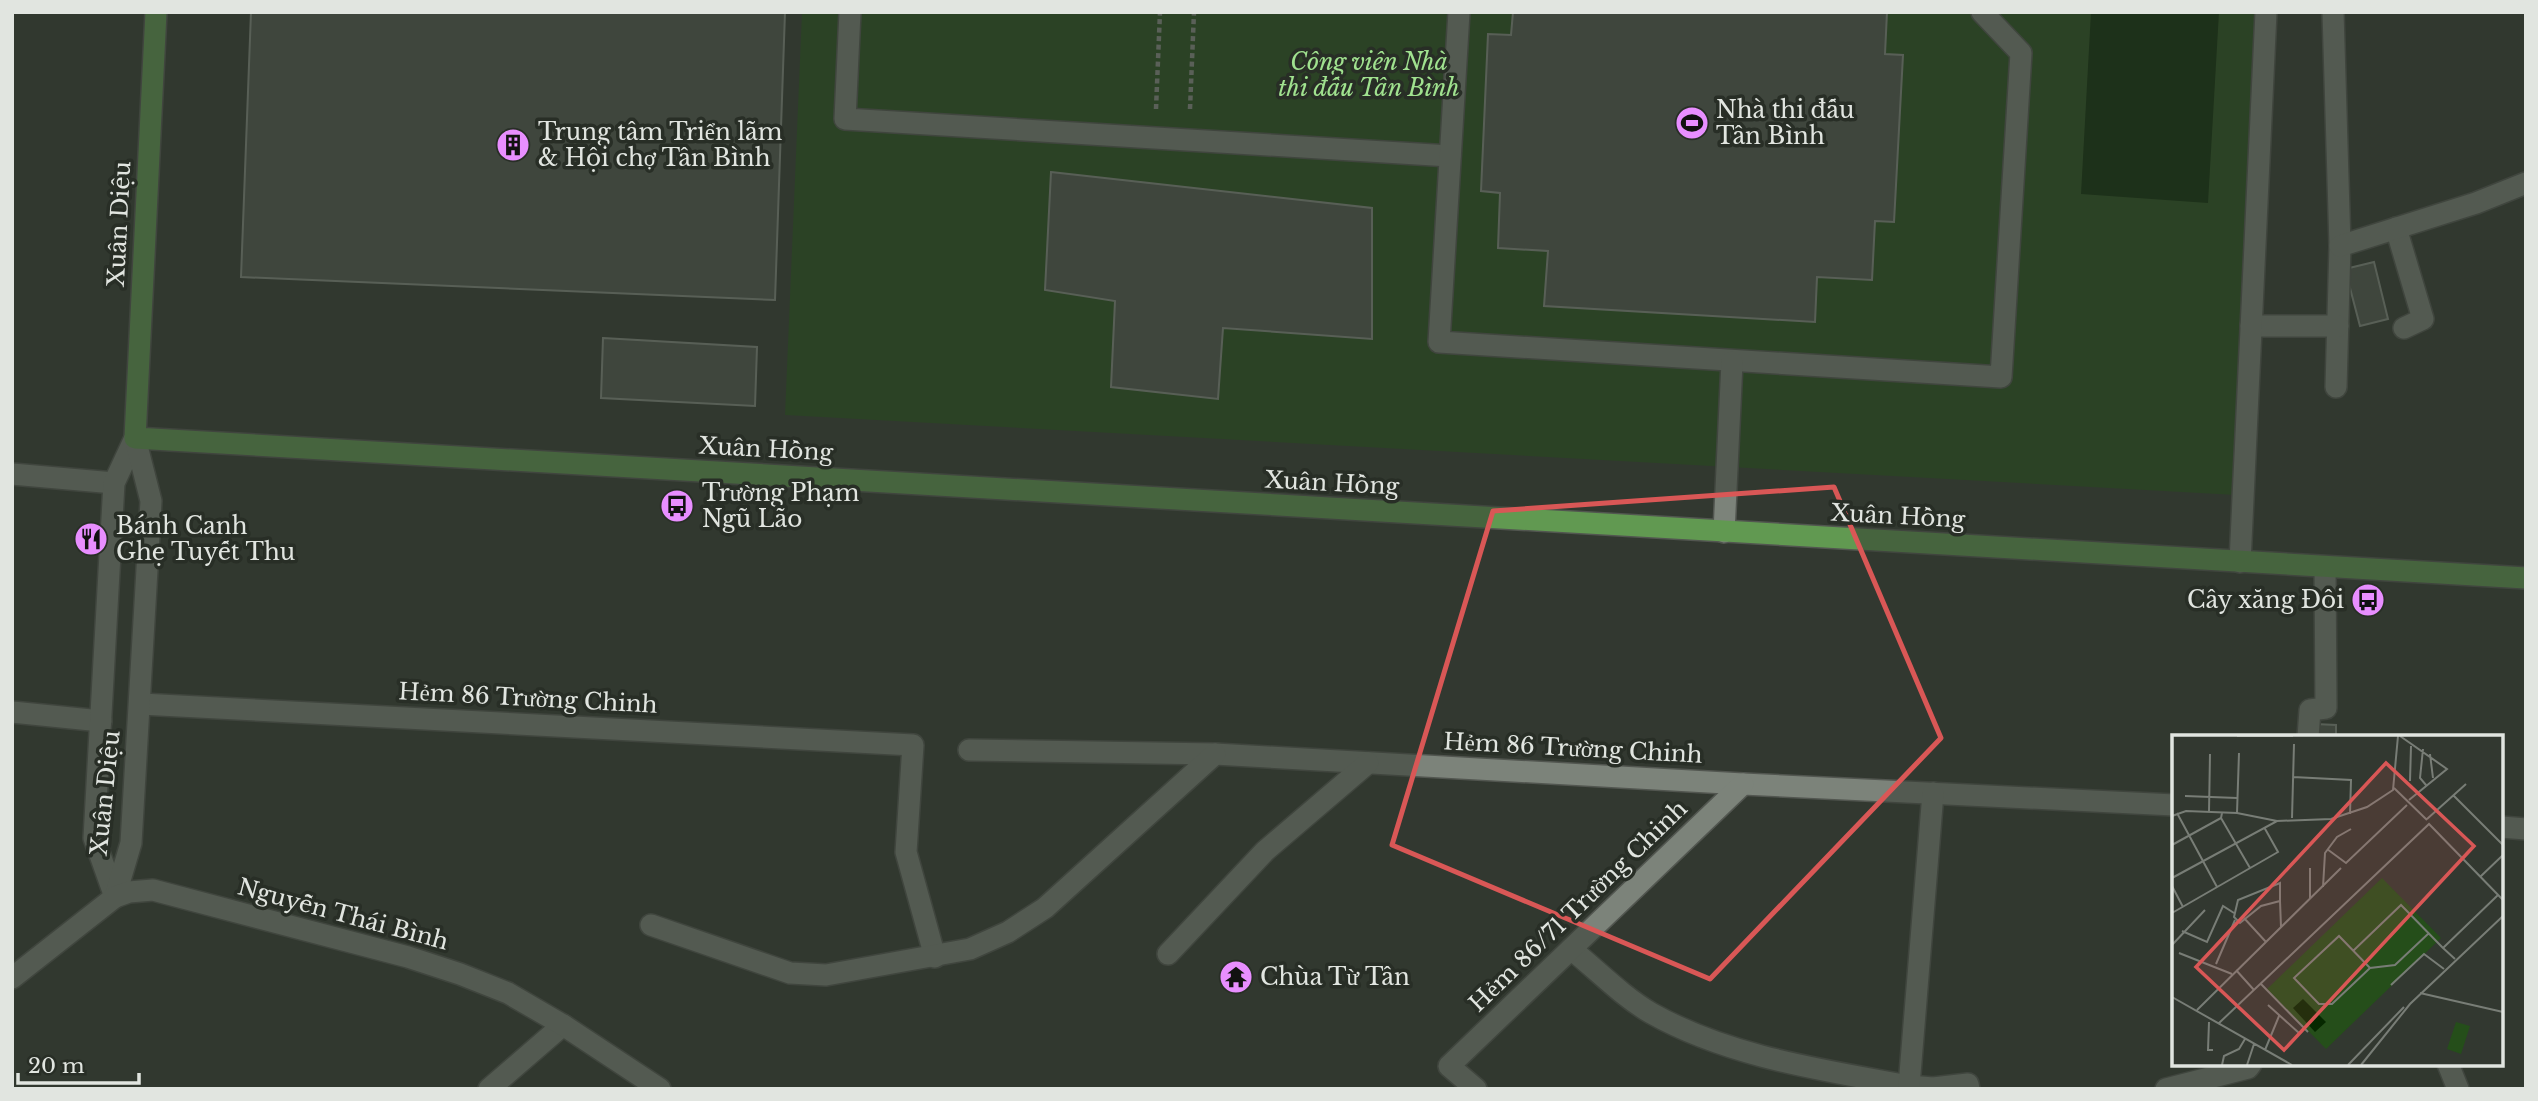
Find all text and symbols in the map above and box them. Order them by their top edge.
park label: Công viên Nhà thi đấu Tân Bình [1278,48,1460,102]
place label: Nhà thi đấu Tân Bình [1716,96,1854,150]
sports icon: Nhà thi đấu Tân Bình [1673,104,1711,142]
place label: Trung tâm Triển lãm & Hội chợ Tân Bình [538,118,783,172]
building icon: Trung tâm Triển lãm & Hội chợ Tân Bình [494,126,532,164]
street label: Xuân Diệu [102,160,136,288]
street label: Xuân Hồng [698,432,834,467]
street label: Xuân Hồng [1264,466,1400,501]
place label: Trường Phạm Ngũ Lão [702,479,860,533]
bus stop icon: Trường Phạm Ngũ Lão [658,487,696,525]
street label: Xuân Hồng [1830,499,1966,534]
place label: Bánh Canh Ghẹ Tuyết Thu [116,512,295,566]
restaurant icon: Bánh Canh Ghẹ Tuyết Thu [72,520,110,558]
bus stop icon: Cây xăng Đôi [2349,581,2387,619]
place label: Cây xăng Đôi [2187,586,2344,614]
street label: Hẻm 86 Trường Chinh [398,677,658,719]
street label: Hẻm 86 Trường Chinh [1443,727,1703,769]
street label: Xuân Diệu [84,729,126,857]
inset map [2172,735,2503,1066]
street label: Hẻm 86/71 Trường Chinh [1463,794,1693,1017]
street label: Nguyễn Thái Bình [235,872,452,956]
temple icon: Chùa Từ Tân [1217,958,1255,996]
place label: Chùa Từ Tân [1260,963,1410,991]
scale bar [18,1042,138,1086]
text: 20 m [28,1053,85,1079]

